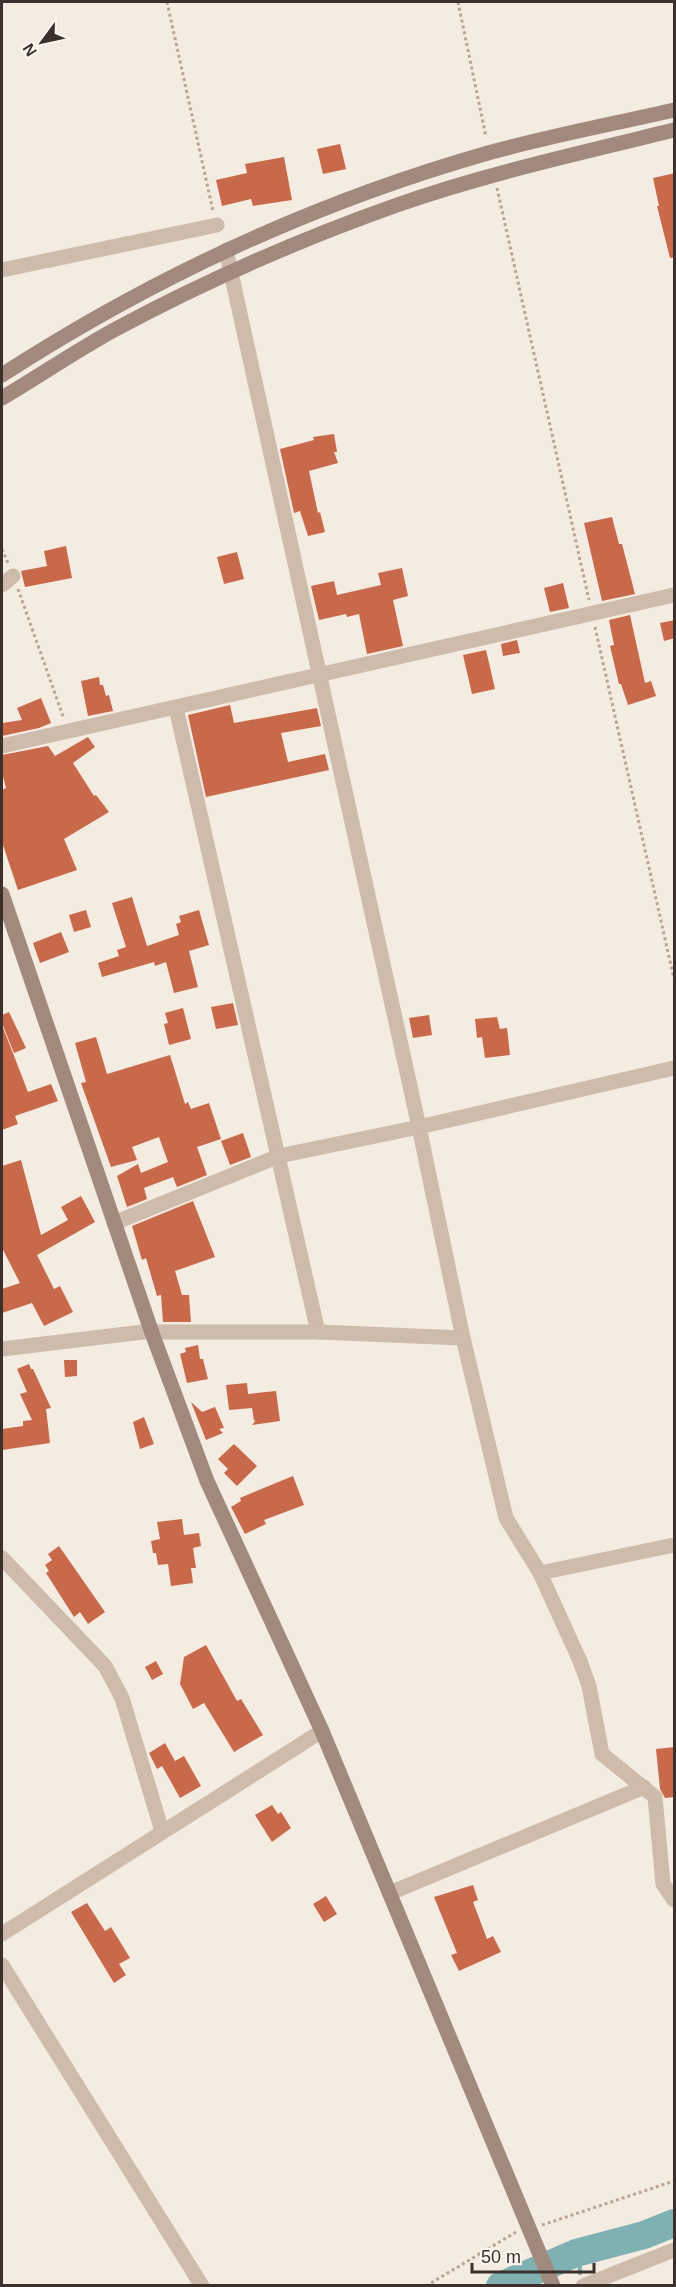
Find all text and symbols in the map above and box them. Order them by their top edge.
north arrow [12,12,72,72]
text: N [20,40,40,59]
scale bar [472,2236,594,2274]
text: 50 m [481,2247,521,2267]

